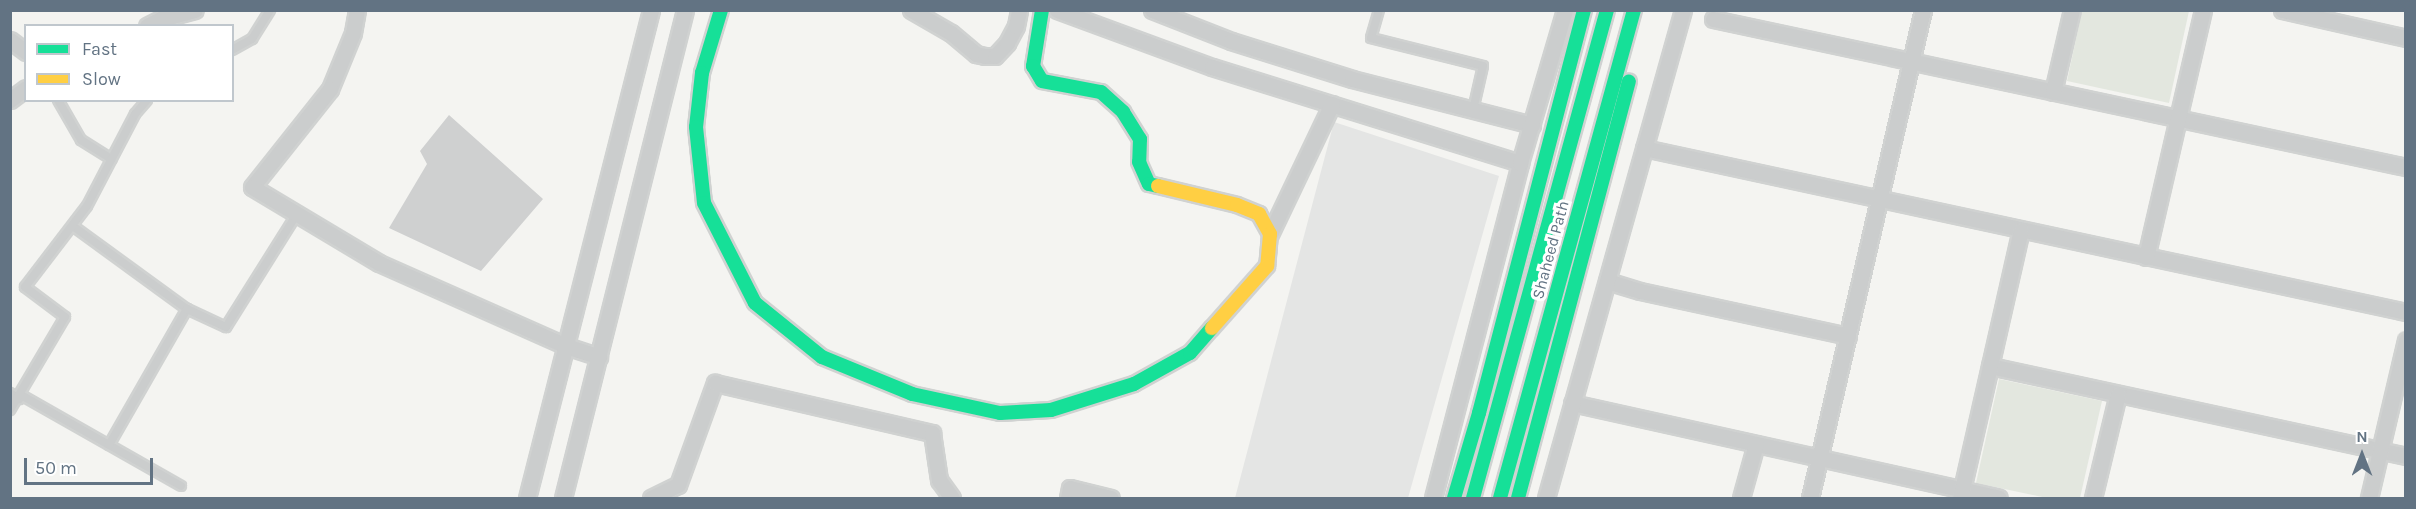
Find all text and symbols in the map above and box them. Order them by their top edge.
legend [24,24,234,102]
text: Fast [82,38,117,60]
text: Slow [82,68,121,90]
street label: Shaheed Path [1529,199,1573,301]
north arrow [2332,425,2392,485]
text: N [2356,427,2368,446]
scale bar [27,446,156,484]
text: 50 m [35,457,77,479]

